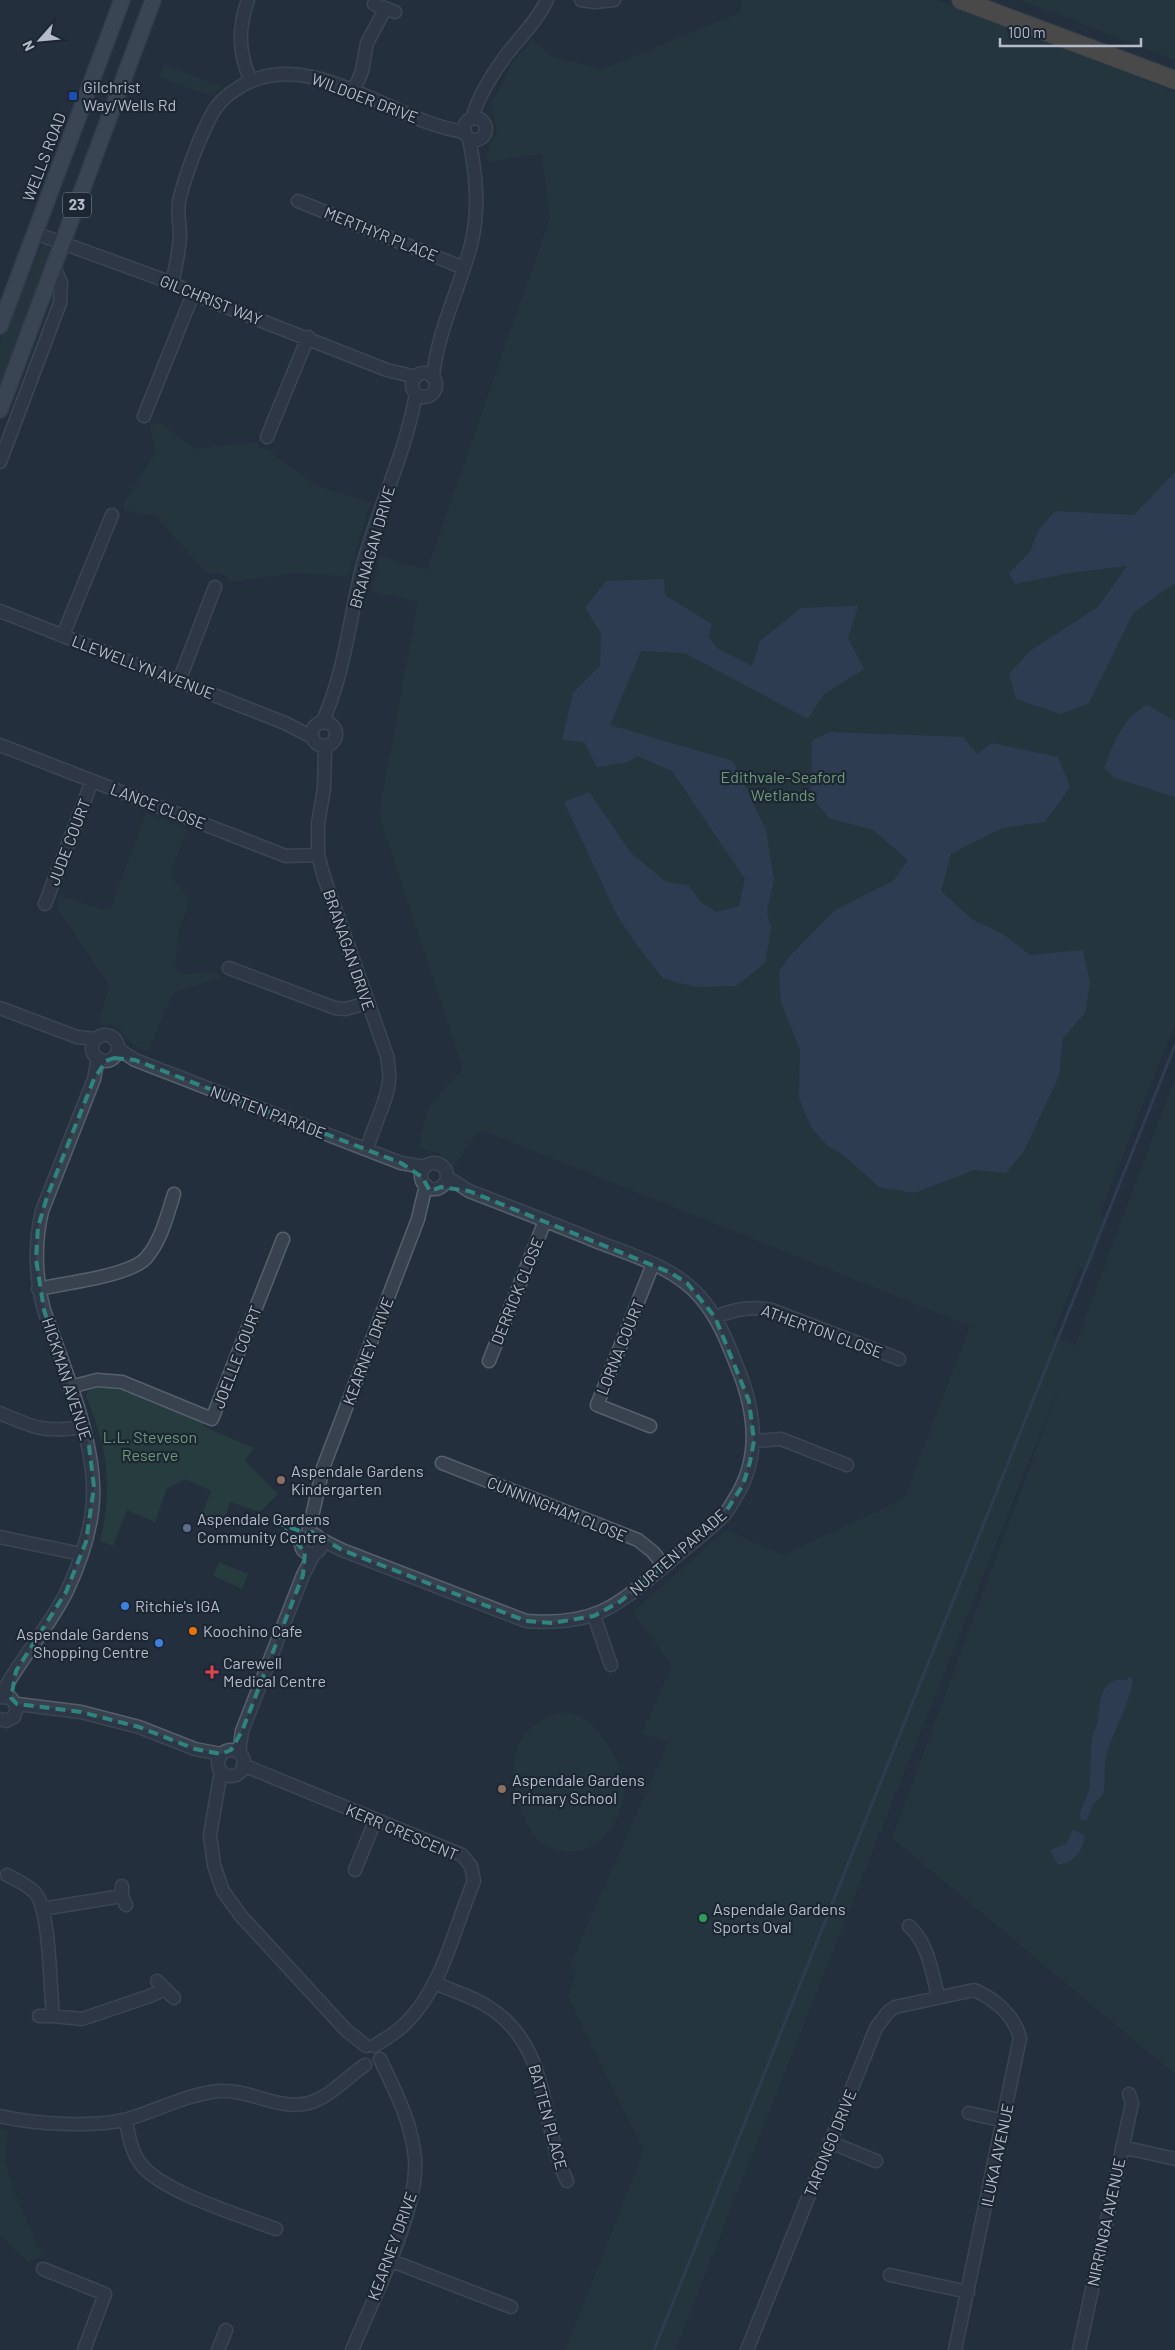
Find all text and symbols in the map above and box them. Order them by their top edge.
north arrow [15,15,65,65]
scale bar [1000,15,1141,47]
text: 100 m [1008,23,1046,41]
text: N [18,38,38,54]
street label: WILDOER DRIVE [309,69,421,127]
place label: Gilchrist Way/Wells Rd [83,77,176,114]
marker: Gilchrist Way/Wells Rd [67,90,79,102]
street label: WELLS ROAD [18,110,69,204]
road number: 23 [63,192,91,218]
street label: MERTHYR PLACE [322,202,441,265]
street label: GILCHRIST WAY [157,270,265,329]
street label: BRANAGAN DRIVE [345,483,398,610]
street label: LLEWELLYN AVENUE [69,631,217,702]
park label: Edithvale-Seaford Wetlands [721,767,845,804]
street label: LANCE CLOSE [108,779,209,832]
street label: JUDE COURT [43,796,94,888]
street label: BRANAGAN DRIVE [320,887,379,1013]
street label: NURTEN PARADE [208,1081,329,1142]
street label: DERRICK CLOSE [486,1235,547,1347]
street label: KEARNEY DRIVE [338,1294,397,1408]
street label: LORNA COURT [592,1296,647,1397]
street label: ATHERTON CLOSE [759,1300,885,1361]
street label: JOELLE COURT [208,1303,265,1411]
street label: HICKMAN AVENUE [39,1315,96,1443]
park label: L.L. Steveson Reserve [103,1427,197,1464]
place label: Aspendale Gardens Kindergarten [291,1461,424,1498]
street label: CUNNINGHAM CLOSE [485,1472,630,1545]
marker: Aspendale Gardens Kindergarten [275,1474,287,1486]
street label: NURTEN PARADE [625,1504,730,1599]
place label: Aspendale Gardens Community Centre [197,1509,330,1546]
marker: Aspendale Gardens Community Centre [181,1522,193,1534]
place label: Ritchie's IGA [135,1596,220,1615]
marker: Ritchie's IGA [119,1600,131,1612]
place label: Koochino Cafe [203,1621,303,1640]
place label: Aspendale Gardens Shopping Centre [16,1624,149,1661]
marker: Koochino Cafe [187,1625,199,1637]
marker: Aspendale Gardens Shopping Centre [153,1637,165,1649]
place label: Carewell Medical Centre [223,1653,326,1690]
marker: Carewell Medical Centre [205,1665,219,1679]
place label: Aspendale Gardens Primary School [512,1770,645,1807]
marker: Aspendale Gardens Primary School [496,1783,508,1795]
street label: KERR CRESCENT [343,1799,461,1864]
place label: Aspendale Gardens Sports Oval [713,1899,846,1936]
marker: Aspendale Gardens Sports Oval [697,1912,709,1924]
street label: BATTEN PLACE [525,2062,572,2172]
street label: TARONGO DRIVE [799,2086,860,2199]
street label: ILUKA AVENUE [976,2101,1017,2208]
street label: NIRRINGA AVENUE [1083,2156,1128,2288]
street label: KEARNEY DRIVE [363,2189,420,2303]

